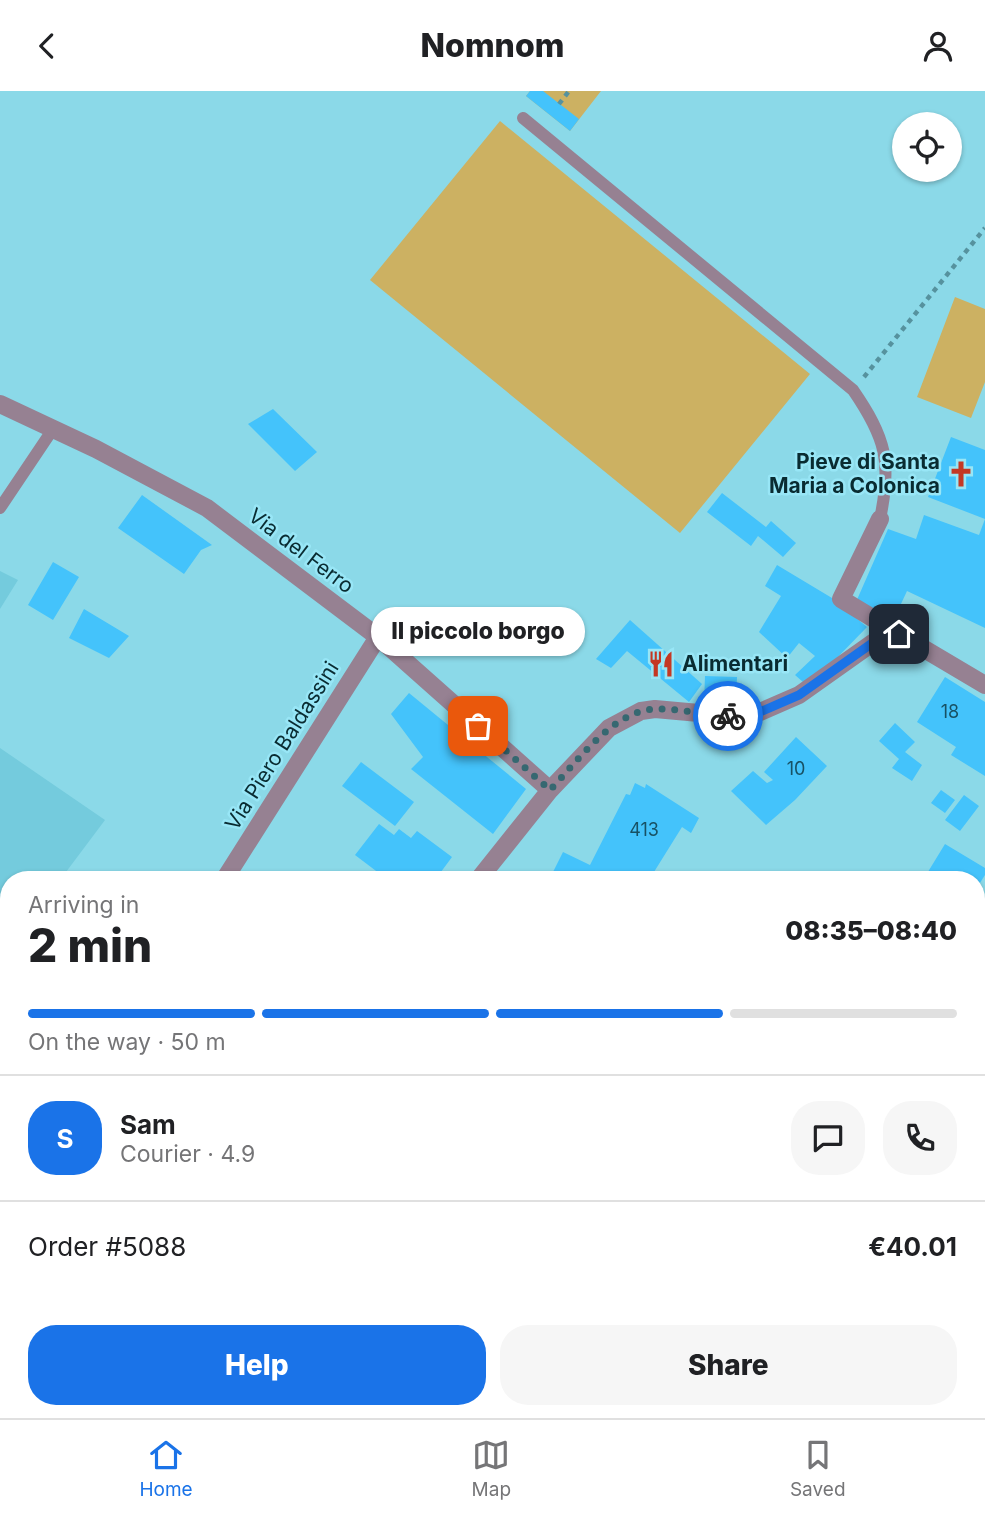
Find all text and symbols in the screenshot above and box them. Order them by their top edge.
text: Nomnom [421,26,564,65]
icon: back [28,27,66,65]
icon: person [919,27,957,65]
map controls [892,112,962,182]
button: locate [892,112,962,182]
place label: Pieve di Santa Maria a Colonica [769,449,940,498]
church icon: Pieve di Santa Maria a Colonica [946,459,976,489]
street label: Via del Ferro [244,503,359,598]
pin [869,604,929,664]
callout: Il piccolo borgo [371,607,585,656]
icon: home [880,615,918,653]
text: Il piccolo borgo [391,617,565,645]
restaurant icon: Alimentari [646,649,676,679]
place label: Alimentari [682,651,788,676]
street label: Via Piero Baldassini [220,657,344,835]
courier [693,681,763,751]
pin [448,696,508,756]
icon: bike [709,697,747,735]
house number: 18 [941,701,959,722]
icon: bag [459,707,497,745]
house number: 10 [787,758,805,779]
house number: 413 [629,819,659,840]
text: Arriving in [28,891,139,919]
text: 08:35–08:40 [785,915,957,946]
text: 2 min [28,917,152,973]
text: On the way · 50 m [28,1028,226,1056]
button: chat [791,1101,865,1175]
button: phone [883,1101,957,1175]
text: Sam [120,1109,176,1140]
text: S [56,1123,74,1154]
text: Courier · 4.9 [120,1140,255,1168]
text: Order #5088 [28,1231,186,1262]
text: €40.01 [868,1231,957,1262]
button: Help [28,1325,486,1405]
button: Share [500,1325,957,1405]
tab: Home [139,1436,193,1501]
tab: Map [472,1436,511,1501]
tab: Saved [790,1436,846,1501]

